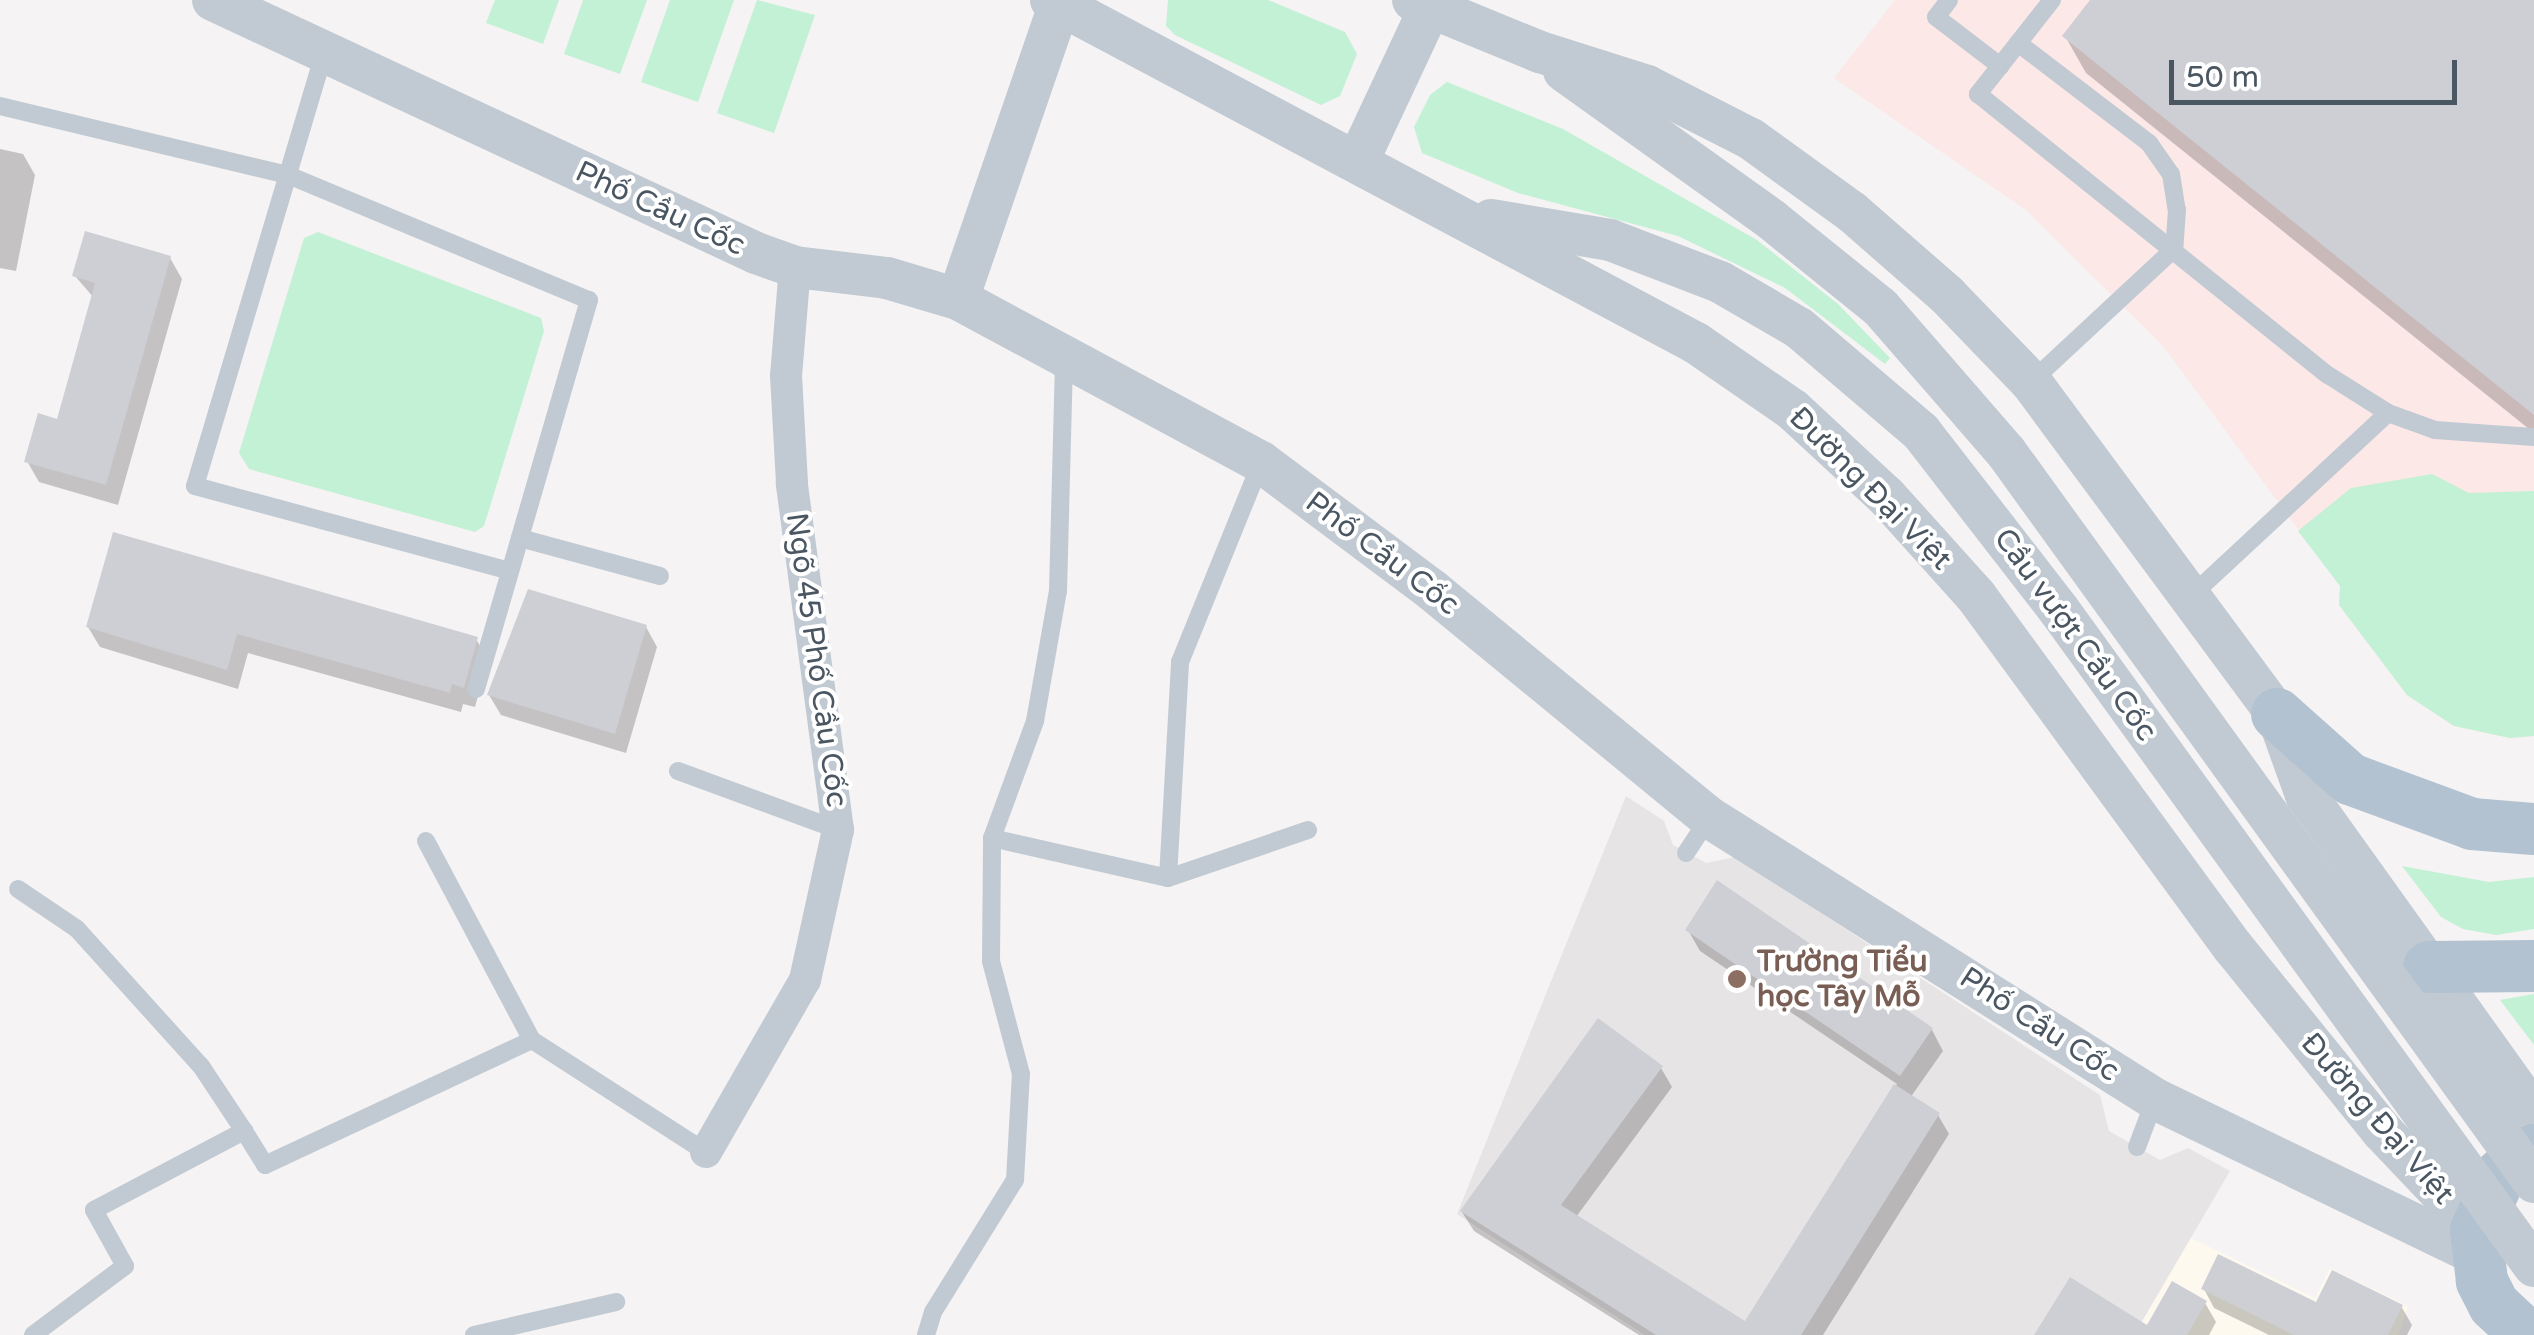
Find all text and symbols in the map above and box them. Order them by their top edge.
scale bar [2174,40,2462,102]
text: 50 m [2186,59,2259,96]
street label: Phố Cầu Cốc [570,154,750,264]
street label: Đường Đại Việt [1781,400,1959,578]
street label: Phố Cầu Cốc [1298,485,1466,623]
street label: Ngõ 45 Phố Cầu Cốc [778,511,854,809]
street label: Cầu vượt Cầu Cốc [1986,522,2164,748]
place label: Trường Tiểu học Tây Mỗ [1757,944,1927,1014]
street label: Phố Cầu Cốc [1953,960,2125,1090]
marker: Trường Tiểu học Tây Mỗ [1726,968,1748,990]
street label: Đường Đại Việt [2293,1026,2461,1212]

